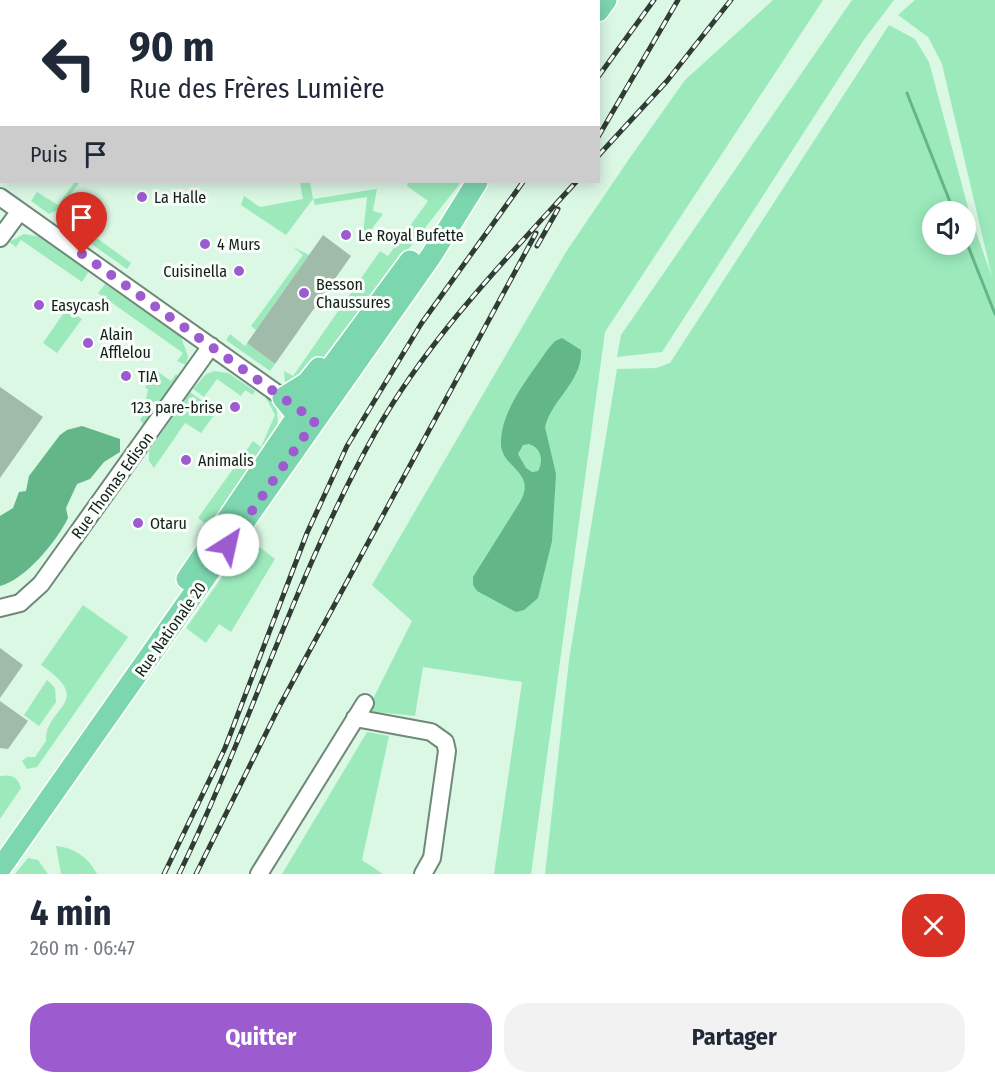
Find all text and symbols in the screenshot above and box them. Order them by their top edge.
text: 90 m [129,22,214,72]
icon: left [30,24,108,102]
text: Rue des Frères Lumière [129,73,385,105]
icon: arrive [79,138,112,171]
text: Puis [30,141,67,168]
place label: La Halle [154,188,206,207]
marker: La Halle [135,190,149,204]
pin [56,192,107,254]
icon: arrive [65,201,98,234]
map controls [922,201,976,255]
button: sound [922,201,976,255]
place label: Le Royal Bufette [358,226,464,245]
marker: Le Royal Bufette [339,228,353,242]
place label: 4 Murs [217,235,261,254]
marker: 4 Murs [198,237,212,251]
place label: Cuisinella [163,262,227,281]
marker: Cuisinella [232,264,246,278]
place label: Besson Chaussures [316,275,391,312]
marker: Besson Chaussures [297,286,311,300]
place label: Easycash [51,296,109,315]
marker: Easycash [32,298,46,312]
place label: Alain Afflelou [100,325,151,362]
marker: Alain Afflelou [81,336,95,350]
place label: TIA [138,367,159,386]
marker: TIA [119,369,133,383]
place label: 123 pare-brise [131,398,223,417]
marker: 123 pare-brise [228,400,242,414]
street label: Rue Thomas Edison [67,428,157,542]
place label: Animalis [198,451,254,470]
marker: Animalis [179,453,193,467]
position arrow [196,513,260,577]
place label: Otaru [150,514,187,533]
marker: Otaru [131,516,145,530]
street label: Rue Nationale 20 [131,578,210,680]
text: 4 min [30,891,112,935]
button: close [902,894,965,957]
text: 260 m · 06:47 [30,936,135,960]
button: Quitter [30,1003,492,1072]
button: Partager [504,1003,965,1072]

